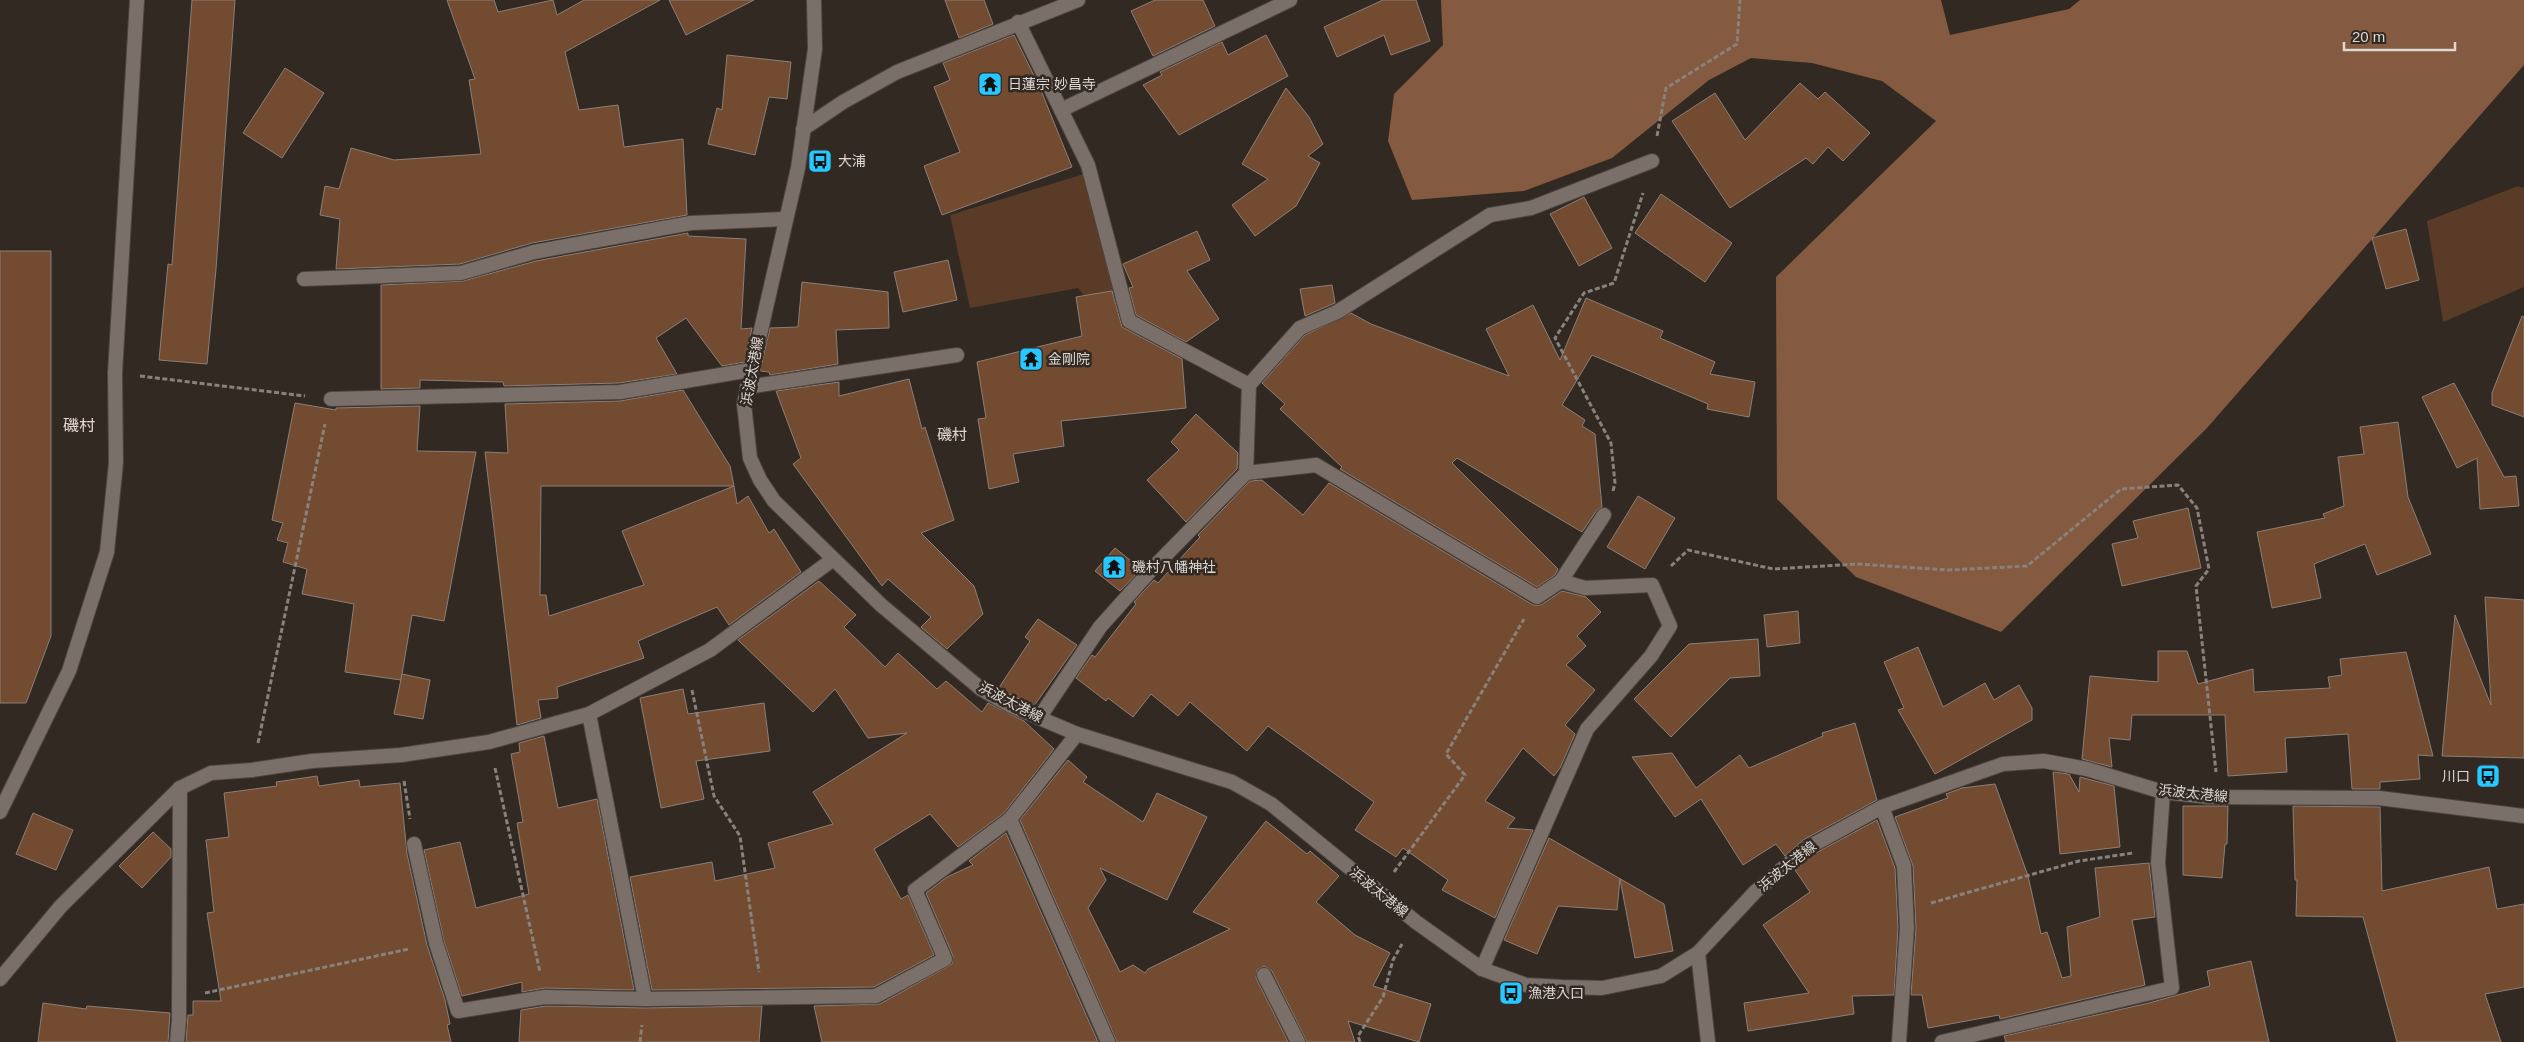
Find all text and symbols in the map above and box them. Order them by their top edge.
scale bar [2344,20,2455,52]
text: 20 m [2352,28,2385,45]
temple icon: 日蓮宗 妙昌寺 [977,71,1003,97]
place label: 日蓮宗 妙昌寺 [1008,76,1096,92]
bus stop icon: 大浦 [807,148,833,174]
place label: 大浦 [838,153,866,169]
street label: 浜波太港線 [738,335,766,407]
temple icon: 金剛院 [1018,346,1044,372]
place label: 金剛院 [1048,351,1090,367]
district label: 磯村 [63,417,95,434]
district label: 磯村 [937,426,967,443]
temple icon: 磯村八幡神社 [1101,554,1127,580]
place label: 磯村八幡神社 [1132,559,1216,575]
street label: 浜波太港線 [976,679,1046,725]
bus stop icon: 川口 [2475,763,2501,789]
place label: 川口 [2442,768,2470,784]
street label: 浜波太港線 [2157,781,2229,805]
street label: 浜波太港線 [1755,838,1819,894]
street label: 浜波太港線 [1347,864,1411,920]
bus stop icon: 漁港入口 [1498,980,1524,1006]
place label: 漁港入口 [1528,985,1584,1001]

